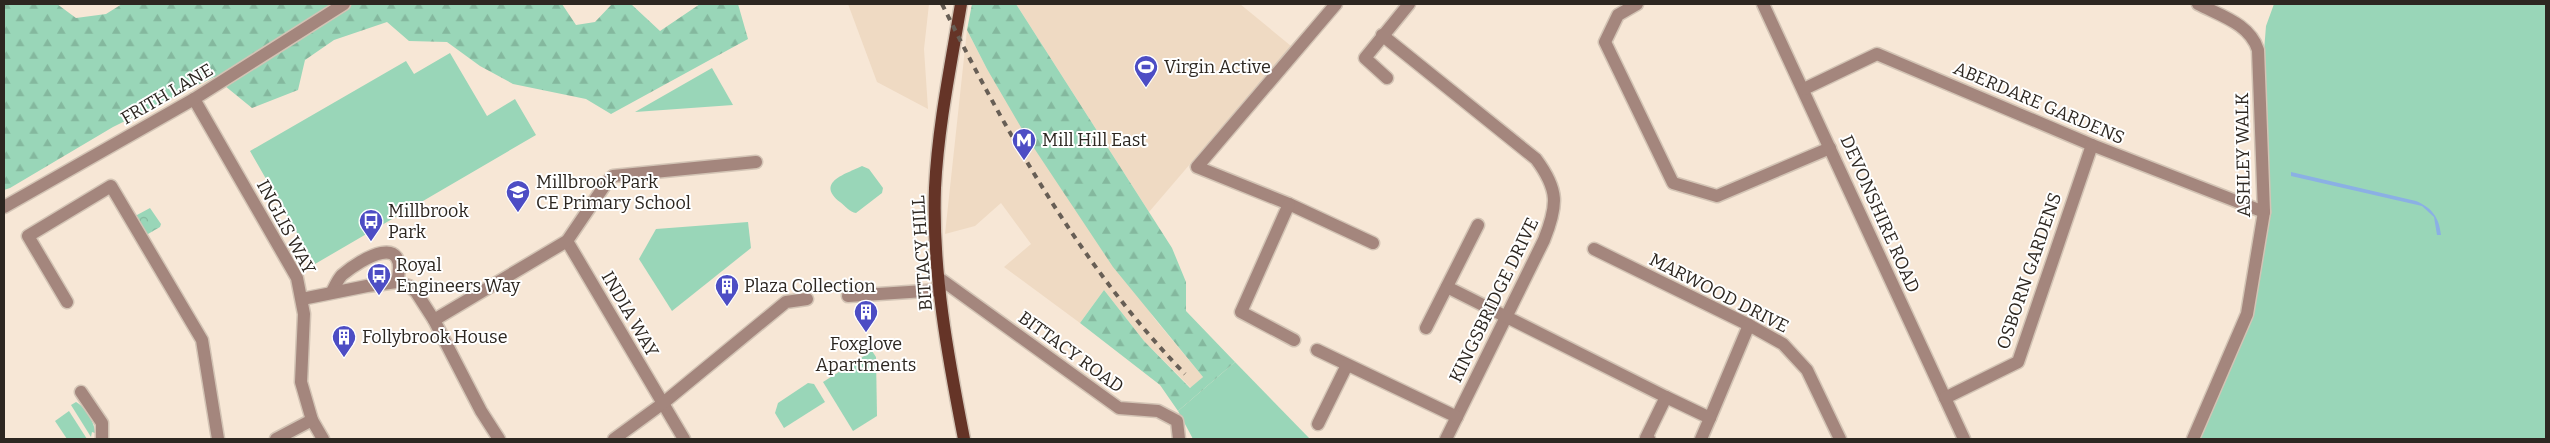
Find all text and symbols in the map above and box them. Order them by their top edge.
sports icon: Virgin Active [1133,54,1159,88]
place label: Virgin Active [1164,56,1271,78]
street label: ABERDARE GARDENS [1950,57,2128,149]
street label: FRITH LANE [117,59,217,129]
street label: ASHLEY WALK [2231,92,2255,218]
metro station icon: Mill Hill East [1011,127,1037,161]
place label: Mill Hill East [1042,129,1147,151]
street label: DEVONSHIRE ROAD [1835,132,1925,296]
place label: Millbrook Park CE Primary School [536,171,691,214]
street label: INGLIS WAY [252,176,320,278]
school or university icon: Millbrook Park CE Primary School [505,179,531,213]
street label: OSBORN GARDENS [1992,190,2066,352]
street label: BITTACY HILL [907,195,937,311]
place label: Millbrook Park [388,200,469,243]
bus stop icon: Millbrook Park [358,208,384,242]
street label: KINGSBRIDGE DRIVE [1445,214,1543,386]
street label: MARWOOD DRIVE [1646,248,1792,338]
place label: Royal Engineers Way [396,254,521,297]
bus stop icon: Royal Engineers Way [366,262,392,296]
street label: INDIA WAY [597,267,664,361]
building icon: Plaza Collection [714,273,740,307]
place label: Plaza Collection [744,275,876,297]
building icon: Foxglove Apartments [853,299,879,333]
street label: BITTACY ROAD [1014,307,1128,397]
building icon: Follybrook House [331,324,357,358]
place label: Follybrook House [362,326,508,348]
place label: Foxglove Apartments [816,333,916,376]

